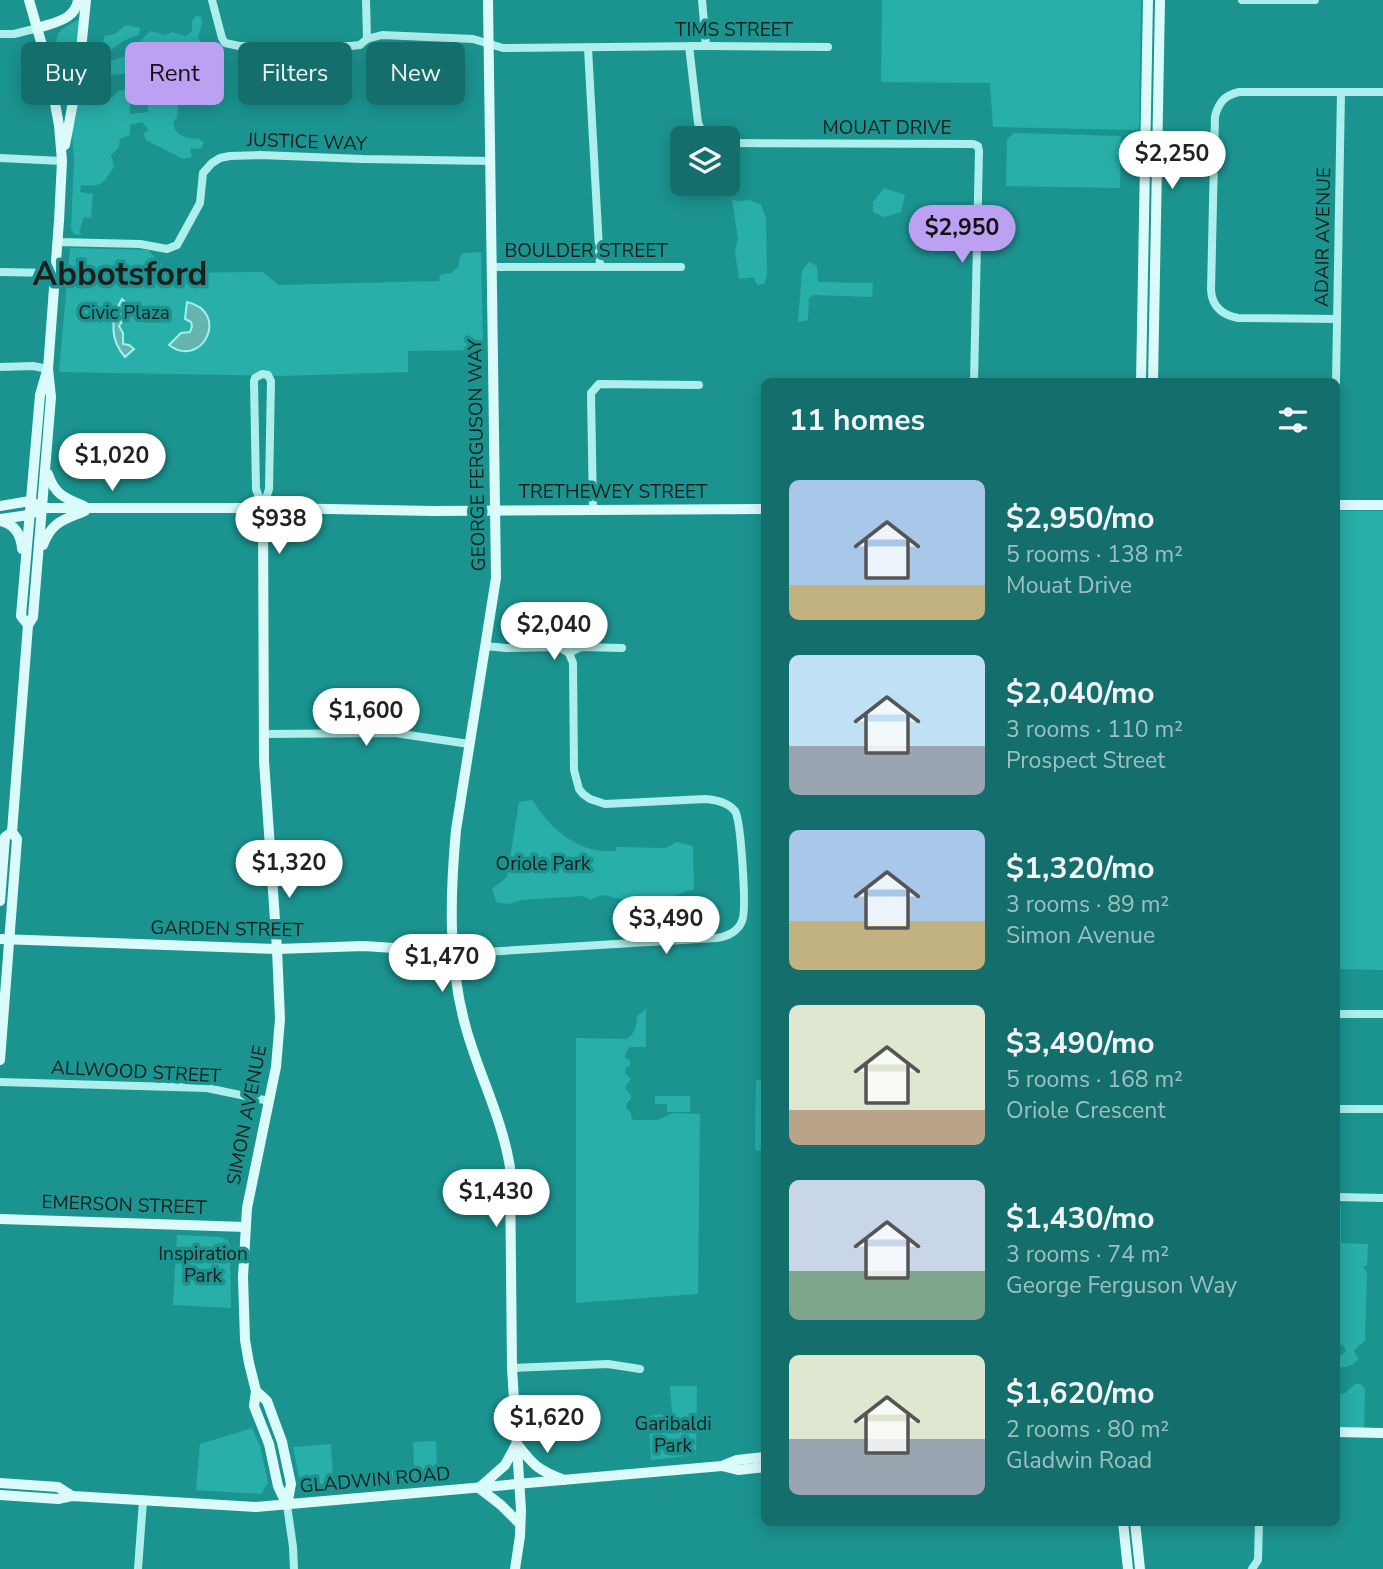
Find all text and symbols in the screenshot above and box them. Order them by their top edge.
street label: TIMS STREET [675,17,794,43]
chip: Buy [21,42,111,105]
chip: Rent [125,42,224,105]
chip: Filters [238,42,352,105]
chip: New [366,42,465,105]
street label: MOUAT DRIVE [822,115,952,141]
map controls [670,126,740,196]
button: layers [670,126,740,196]
street label: JUSTICE WAY [245,127,368,157]
pin: $2,250 [1115,132,1229,191]
text: $2,250 [1135,138,1209,169]
street label: ADAIR AVENUE [1309,167,1337,307]
pin: $2,950 [905,205,1019,265]
text: $2,950 [925,212,999,243]
street label: BOULDER STREET [504,238,668,264]
district label: Abbotsford [33,252,207,297]
park label: Civic Plaza [78,300,170,326]
street label: GEORGE FERGUSON WAY [462,338,492,571]
text: 11 homes [789,400,925,441]
icon: filters [1274,401,1312,439]
pin: $1,020 [55,434,169,493]
text: $1,020 [75,440,149,471]
street label: TRETHEWEY STREET [519,479,708,505]
pin: $938 [238,496,320,556]
text: $2,950/mo [1006,498,1155,539]
text: $938 [251,503,307,534]
icon: home [845,508,929,592]
text: 5 rooms · 138 m² [1006,539,1183,570]
text: Mouat Drive [1006,570,1132,601]
pin: $2,040 [497,602,611,662]
text: $2,040 [517,609,591,640]
text: $2,040/mo [1006,673,1155,714]
icon: home [845,683,929,767]
pin: $1,600 [309,688,423,748]
text: $1,600 [329,695,403,726]
text: 3 rooms · 110 m² [1006,714,1183,745]
text: Prospect Street [1006,745,1165,776]
pin: $1,320 [232,841,346,900]
text: $1,320 [252,847,326,878]
text: $1,320/mo [1006,848,1155,889]
park label: Oriole Park [496,851,591,877]
icon: home [845,858,929,942]
text: 3 rooms · 89 m² [1006,889,1169,920]
pin: $3,490 [609,897,723,956]
text: $3,490 [629,903,703,934]
street label: GARDEN STREET [150,915,304,943]
text: Simon Avenue [1006,920,1155,951]
pin: $1,470 [385,934,499,994]
text: $1,470 [405,941,479,972]
text: $3,490/mo [1006,1023,1155,1064]
icon: home [845,1033,929,1117]
street label: SIMON AVENUE [221,1043,273,1187]
street label: ALLWOOD STREET [50,1055,222,1089]
text: 5 rooms · 168 m² [1006,1064,1183,1095]
text: Oriole Crescent [1006,1095,1165,1126]
pin: $1,430 [439,1170,553,1229]
text: $1,430 [459,1176,533,1207]
street label: EMERSON STREET [41,1189,208,1221]
text: $1,430/mo [1006,1198,1155,1239]
icon: home [845,1208,929,1292]
text: 3 rooms · 74 m² [1006,1239,1169,1270]
park label: Inspiration Park [158,1241,248,1289]
text: George Ferguson Way [1006,1270,1237,1301]
text: $1,620/mo [1006,1373,1155,1414]
icon: home [845,1383,929,1467]
pin: $1,620 [490,1396,604,1455]
text: $1,620 [510,1402,584,1433]
park label: Garibaldi Park [634,1411,712,1459]
text: 2 rooms · 80 m² [1006,1414,1169,1445]
text: Gladwin Road [1006,1445,1152,1476]
street label: GLADWIN ROAD [299,1460,451,1500]

